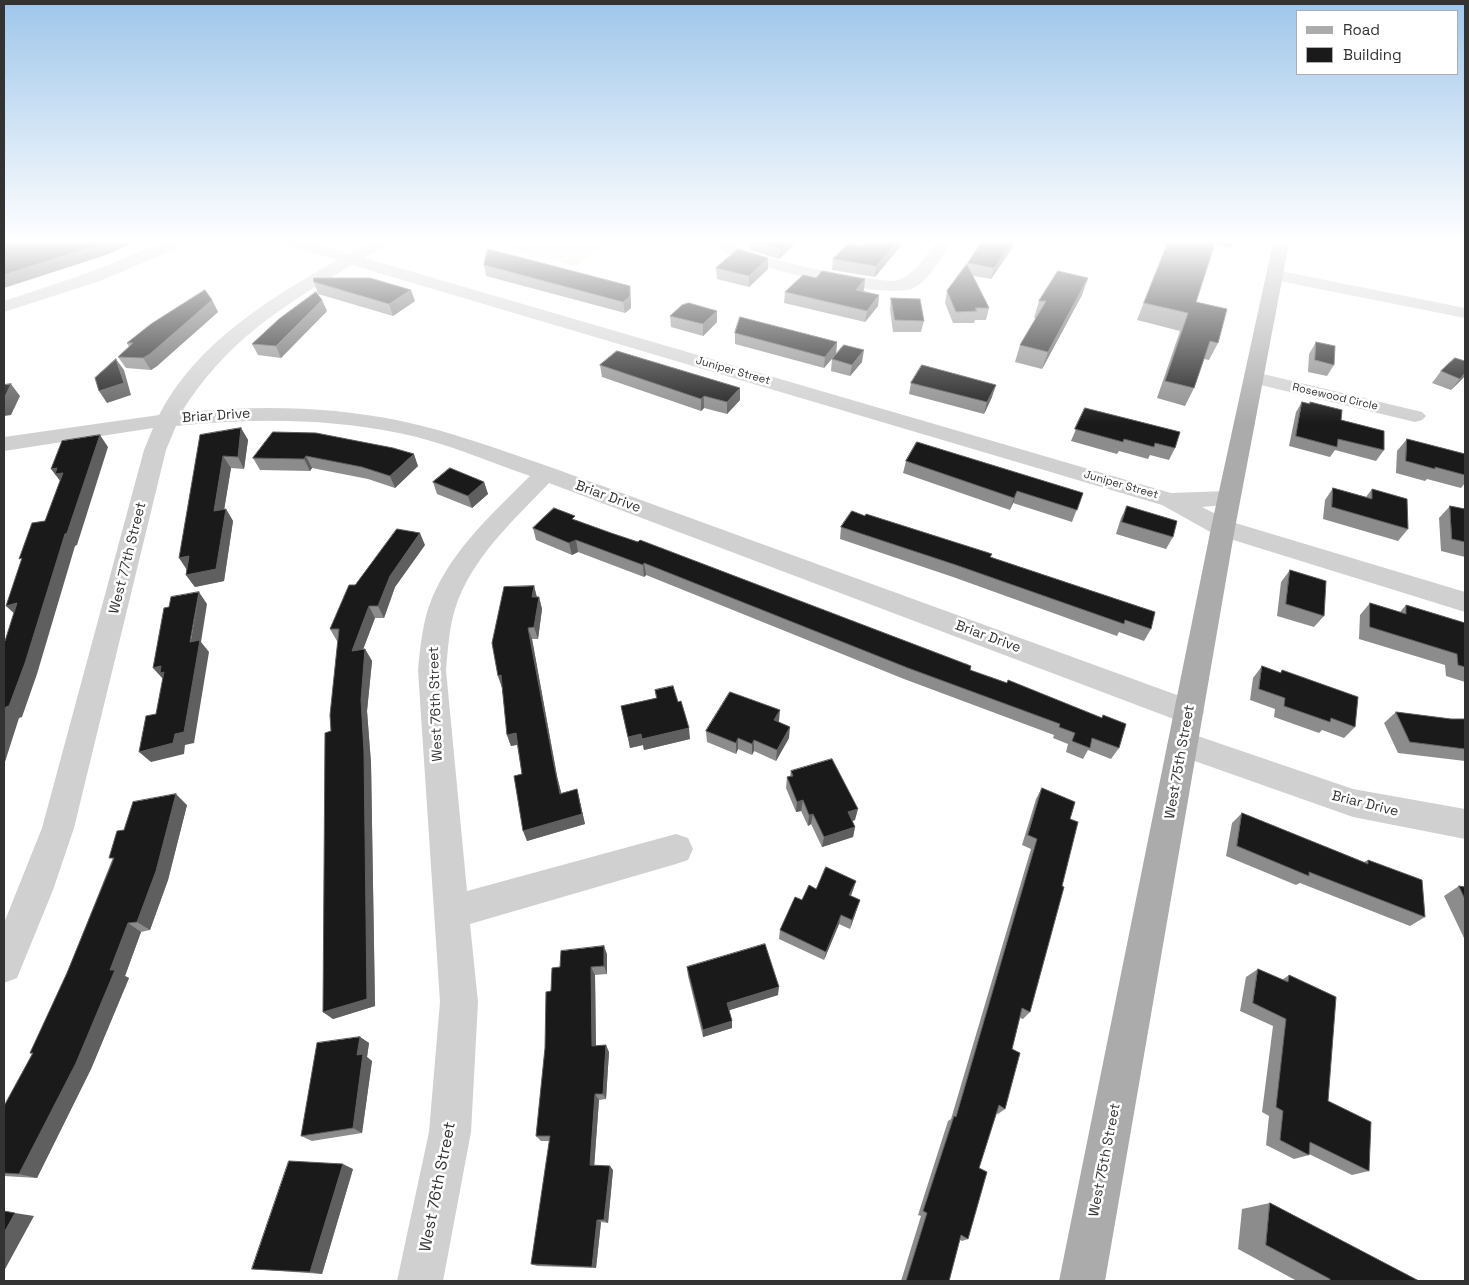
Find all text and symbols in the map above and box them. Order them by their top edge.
legend [1296,10,1459,75]
text: Road [1343,20,1380,39]
text: Building [1343,45,1402,64]
street label: Juniper Street [694,354,772,388]
street label: Rosewood Circle [1291,381,1379,413]
street label: Briar Drive [181,405,251,427]
street label: Juniper Street [1082,468,1160,502]
street label: Briar Drive [573,477,643,517]
street label: West 77th Street [106,500,150,616]
street label: Briar Drive [953,617,1023,657]
street label: West 76th Street [426,646,446,762]
street label: West 75th Street [1162,704,1198,820]
street label: Briar Drive [1330,788,1400,820]
street label: West 75th Street [1086,1102,1124,1218]
street label: West 76th Street [416,1120,460,1254]

